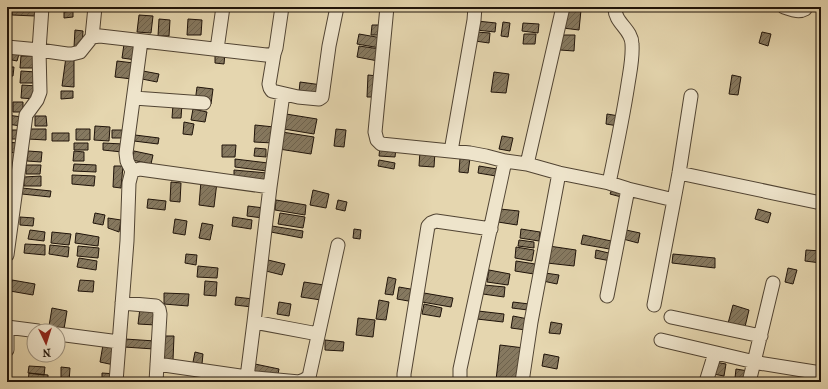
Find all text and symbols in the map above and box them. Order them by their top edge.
north arrow [26,323,66,363]
text: N [41,346,51,359]

